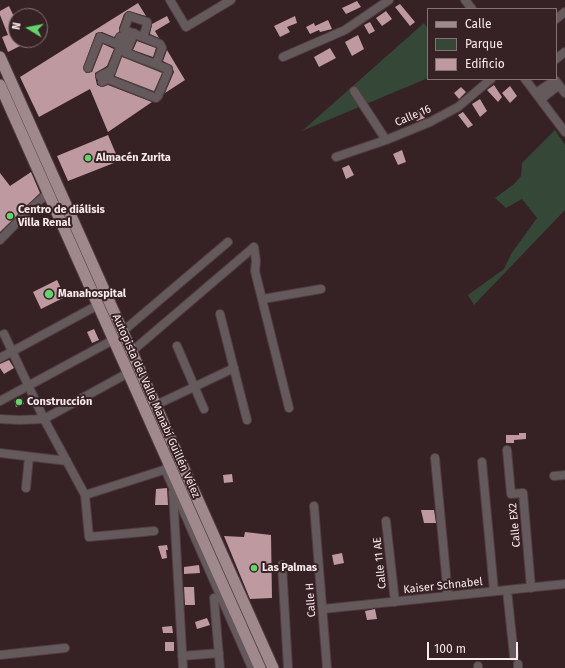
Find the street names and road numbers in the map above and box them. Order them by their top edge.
street label: Calle 16 [393,103,433,129]
street label: Autopista del Valle Manabí Guillén Vélez [109,312,203,500]
street label: Calle EX2 [506,502,524,548]
street label: Calle 11 AE [371,537,389,589]
street label: Kaiser Schnabel [403,575,483,597]
street label: Calle H [303,582,319,618]

